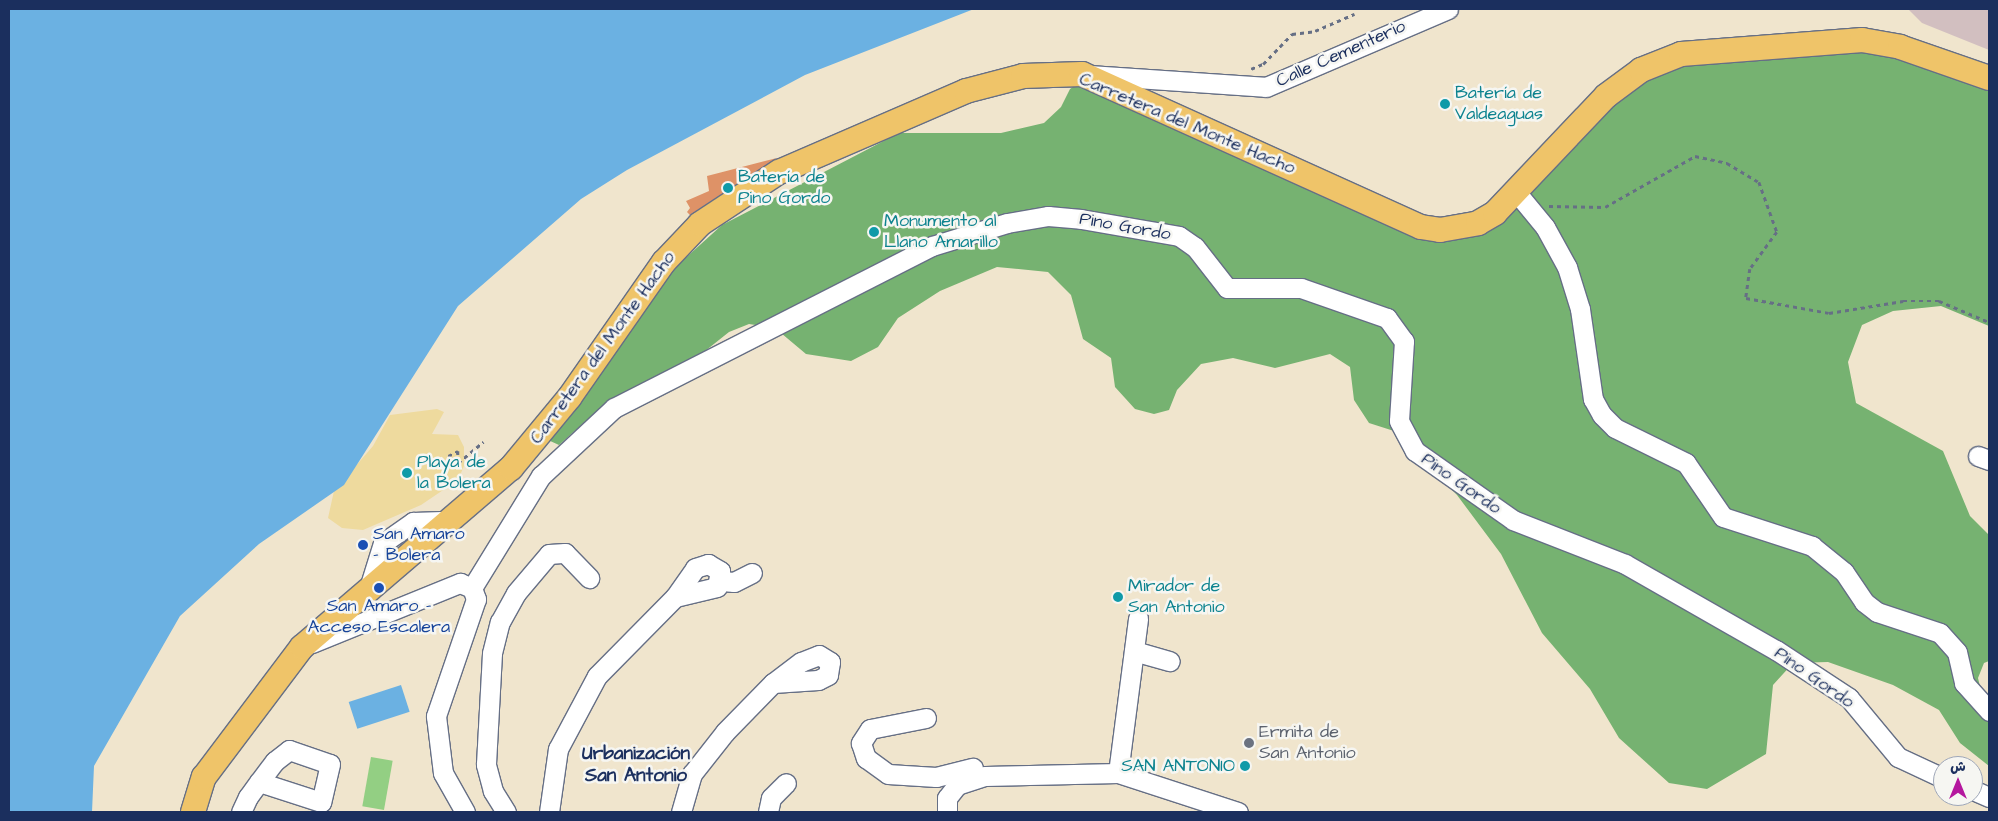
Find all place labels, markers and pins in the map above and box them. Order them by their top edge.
place label: Batería de Valdeaguas [1455,83,1543,126]
marker: Batería de Valdeaguas [1439,98,1451,110]
place label: Batería de Pino Gordo [738,167,830,210]
marker: Batería de Pino Gordo [722,182,734,194]
place label: Monumento al Llano Amarillo [884,211,998,253]
marker: Monumento al Llano Amarillo [868,226,880,238]
place label: Playa de la Bolera [417,452,491,494]
marker: Playa de la Bolera [401,467,413,479]
place label: San Amaro - Bolera [373,524,465,566]
marker: San Amaro - Bolera [357,539,369,551]
place label: Mirador de San Antonio [1128,576,1225,618]
marker: San Amaro - Acceso Escalera [373,582,385,594]
marker: Mirador de San Antonio [1112,591,1124,603]
place label: San Amaro - Acceso Escalera [308,596,450,638]
place label: Ermita de San Antonio [1259,722,1356,764]
marker: Ermita de San Antonio [1243,737,1255,749]
place label: SAN ANTONIO [1121,755,1235,777]
marker: SAN ANTONIO [1239,760,1251,772]

